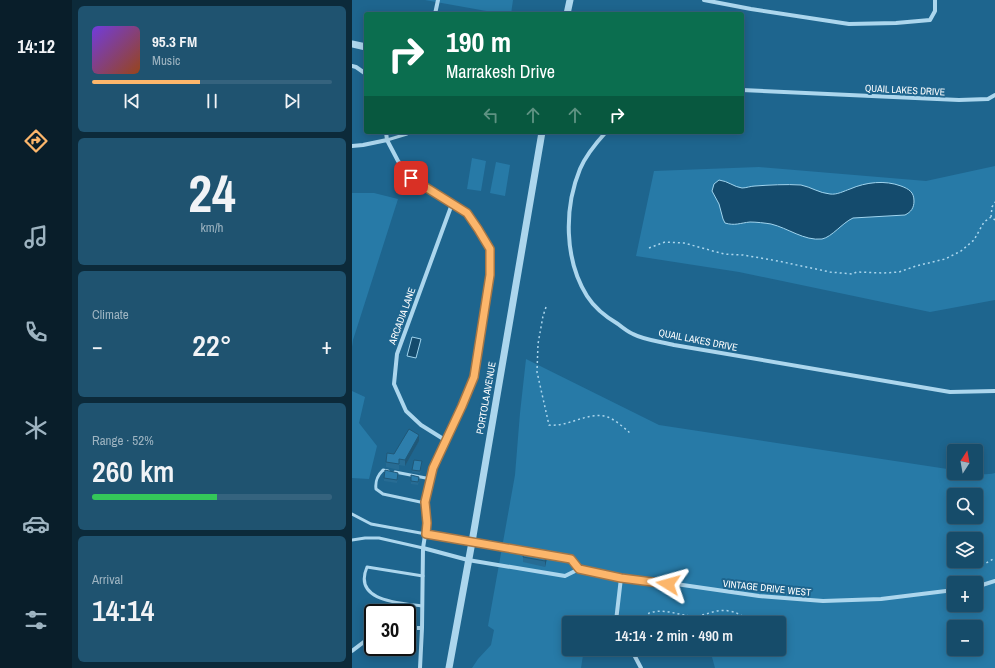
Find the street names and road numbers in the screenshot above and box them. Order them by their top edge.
street label: QUAIL LAKES DRIVE [865,81,945,99]
street label: ARCADIA LANE [385,286,418,347]
street label: QUAIL LAKES DRIVE [657,326,739,354]
street label: PORTOLA AVENUE [473,361,499,435]
street label: VINTAGE DRIVE WEST [722,577,812,599]

